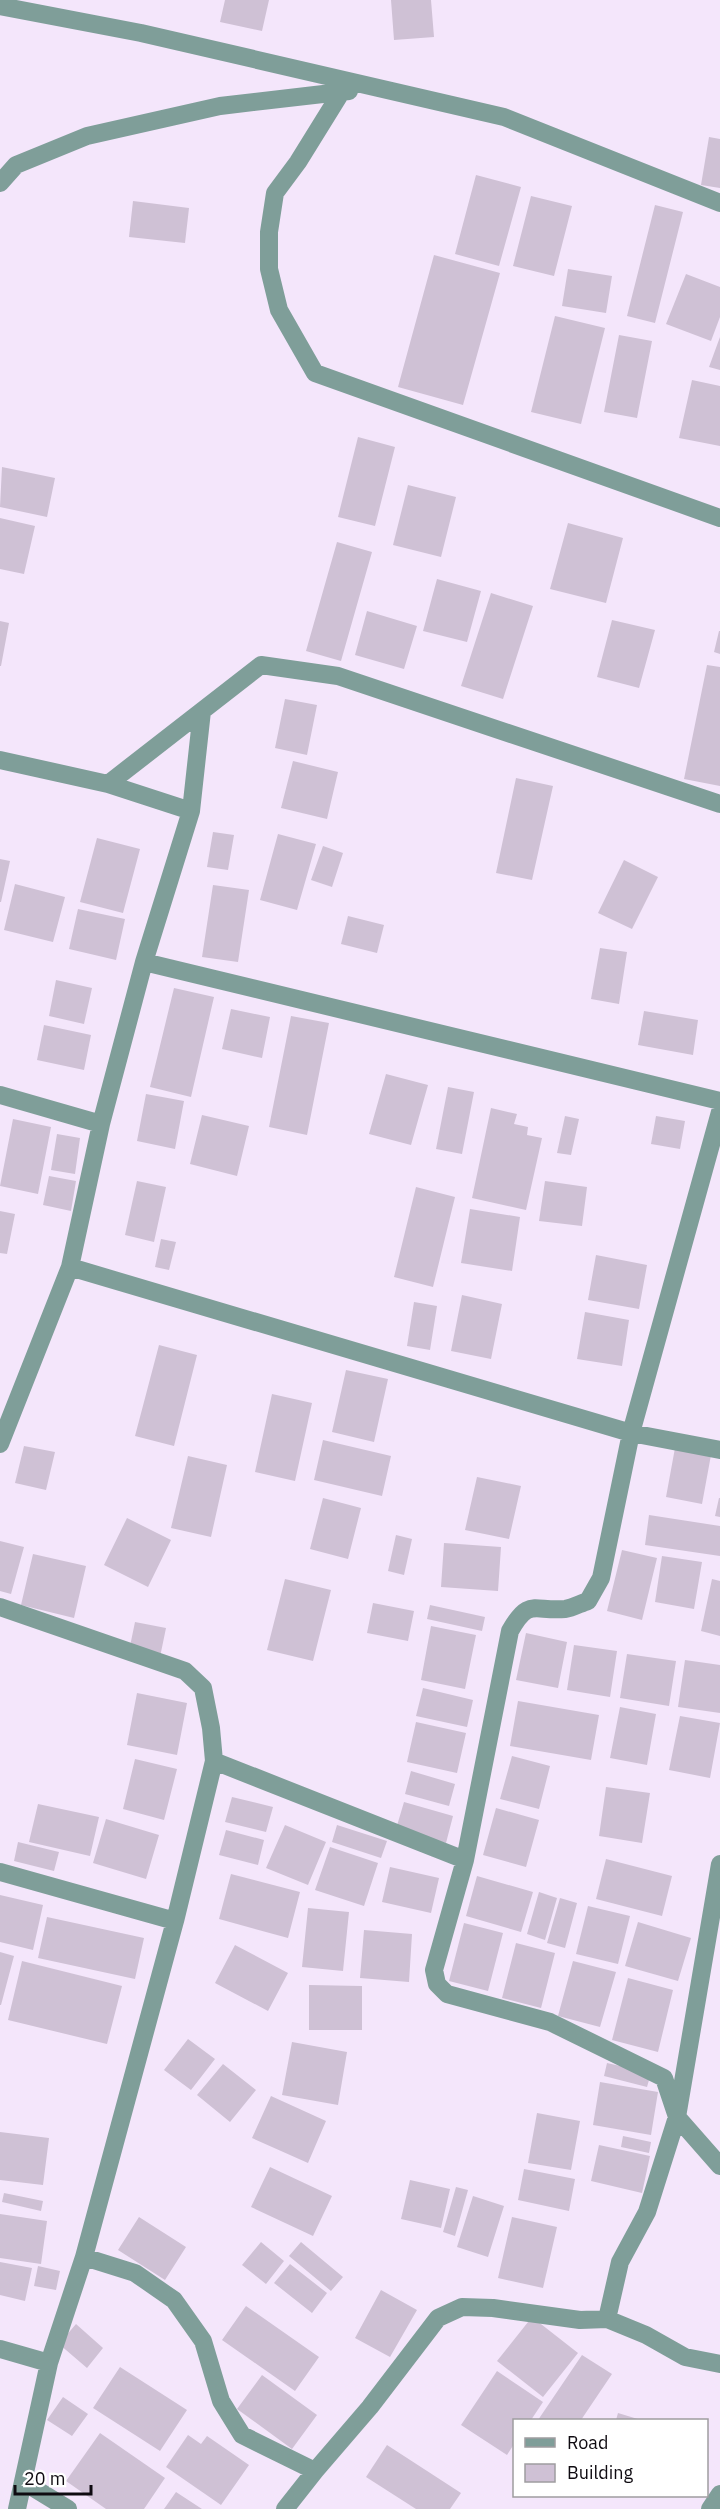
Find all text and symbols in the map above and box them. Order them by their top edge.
legend [513,2419,708,2497]
text: Road [567,2431,608,2454]
scale bar [15,2458,92,2496]
text: Building [567,2461,634,2484]
text: 20 m [24,2467,66,2490]

